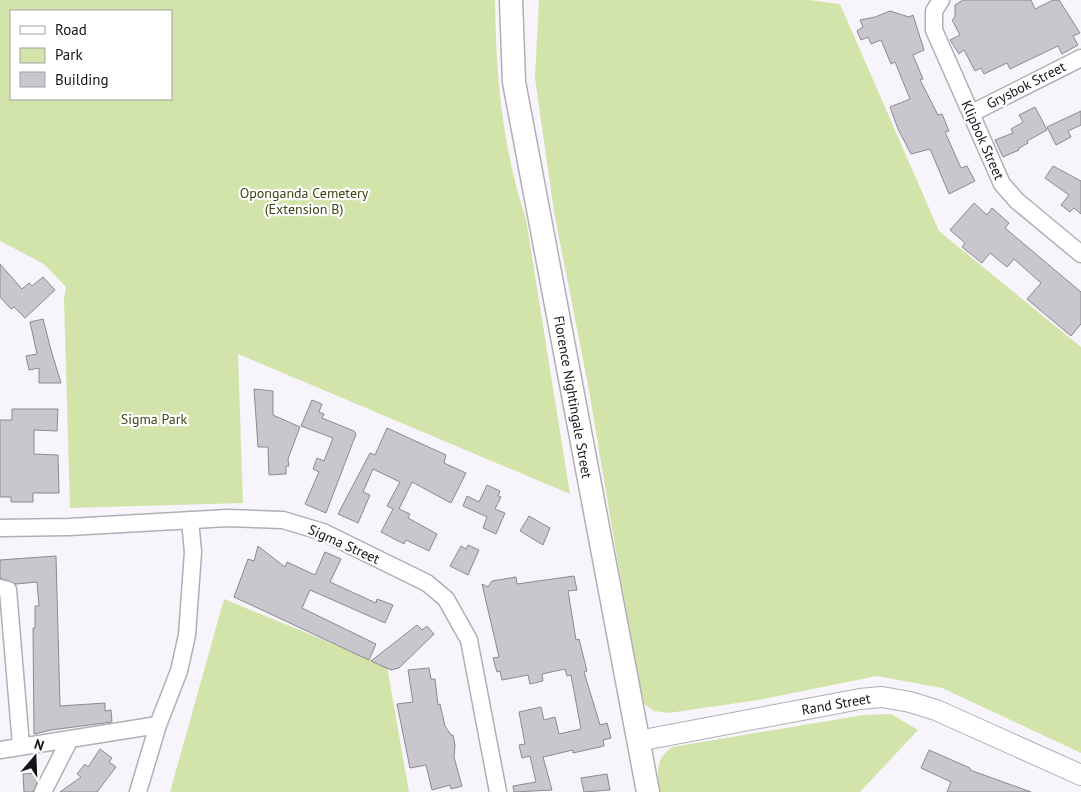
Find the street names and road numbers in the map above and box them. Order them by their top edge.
street label: Grysbok Street [983,57,1069,113]
street label: Klipbok Street [958,98,1009,183]
street label: Florence Nightingale Street [550,314,596,480]
street label: Sigma Street [305,520,383,568]
street label: Rand Street [800,689,872,719]

